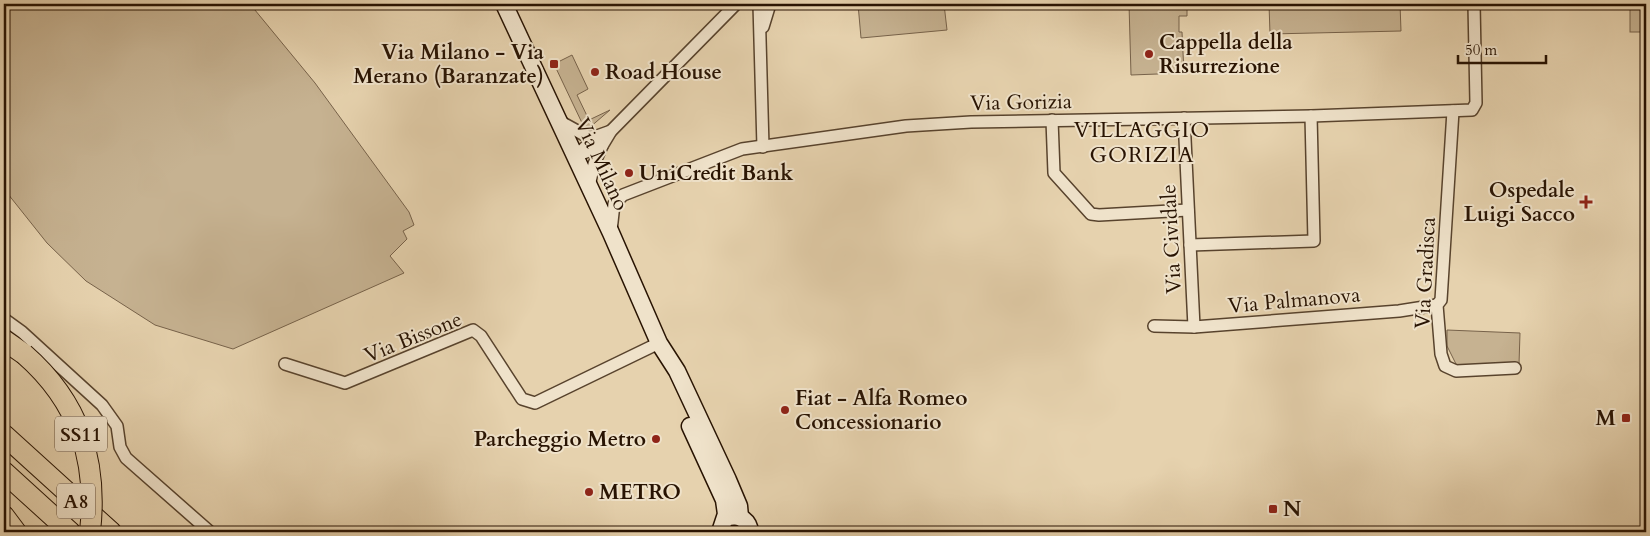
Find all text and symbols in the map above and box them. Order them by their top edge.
place label: Cappella della Risurrezione [1159,28,1293,81]
scale bar [1458,32,1545,64]
place label: Via Milano - Via Merano (Baranzate) [353,38,545,91]
text: 50 m [1465,40,1497,60]
marker: Cappella della Risurrezione [1143,48,1155,60]
marker: Via Milano - Via Merano (Baranzate) [548,58,560,70]
place label: Road House [605,58,722,87]
marker: Road House [589,66,601,78]
street label: Via Gorizia [970,87,1072,118]
street label: Via Milano [567,113,636,215]
district label: VILLAGGIO GORIZIA [1074,115,1210,170]
place label: UniCredit Bank [639,159,793,188]
marker: UniCredit Bank [623,167,635,179]
place label: Ospedale Luigi Sacco [1464,176,1575,229]
street label: Via Cividale [1154,183,1189,295]
marker: Ospedale Luigi Sacco [1579,195,1593,209]
street label: Via Gradisca [1408,216,1443,330]
street label: Via Palmanova [1227,280,1361,321]
street label: Via Bissone [360,305,466,370]
place label: Fiat - Alfa Romeo Concessionario [795,384,968,437]
marker: Fiat - Alfa Romeo Concessionario [779,404,791,416]
place label: M [1596,404,1616,433]
marker: M [1620,412,1632,424]
road number: SS11 [55,416,107,452]
place label: Parcheggio Metro [474,425,646,454]
marker: Parcheggio Metro [650,433,662,445]
place label: METRO [599,478,681,507]
road number: A8 [57,484,95,518]
marker: METRO [583,486,595,498]
place label: N [1283,495,1301,524]
marker: N [1267,503,1279,515]

